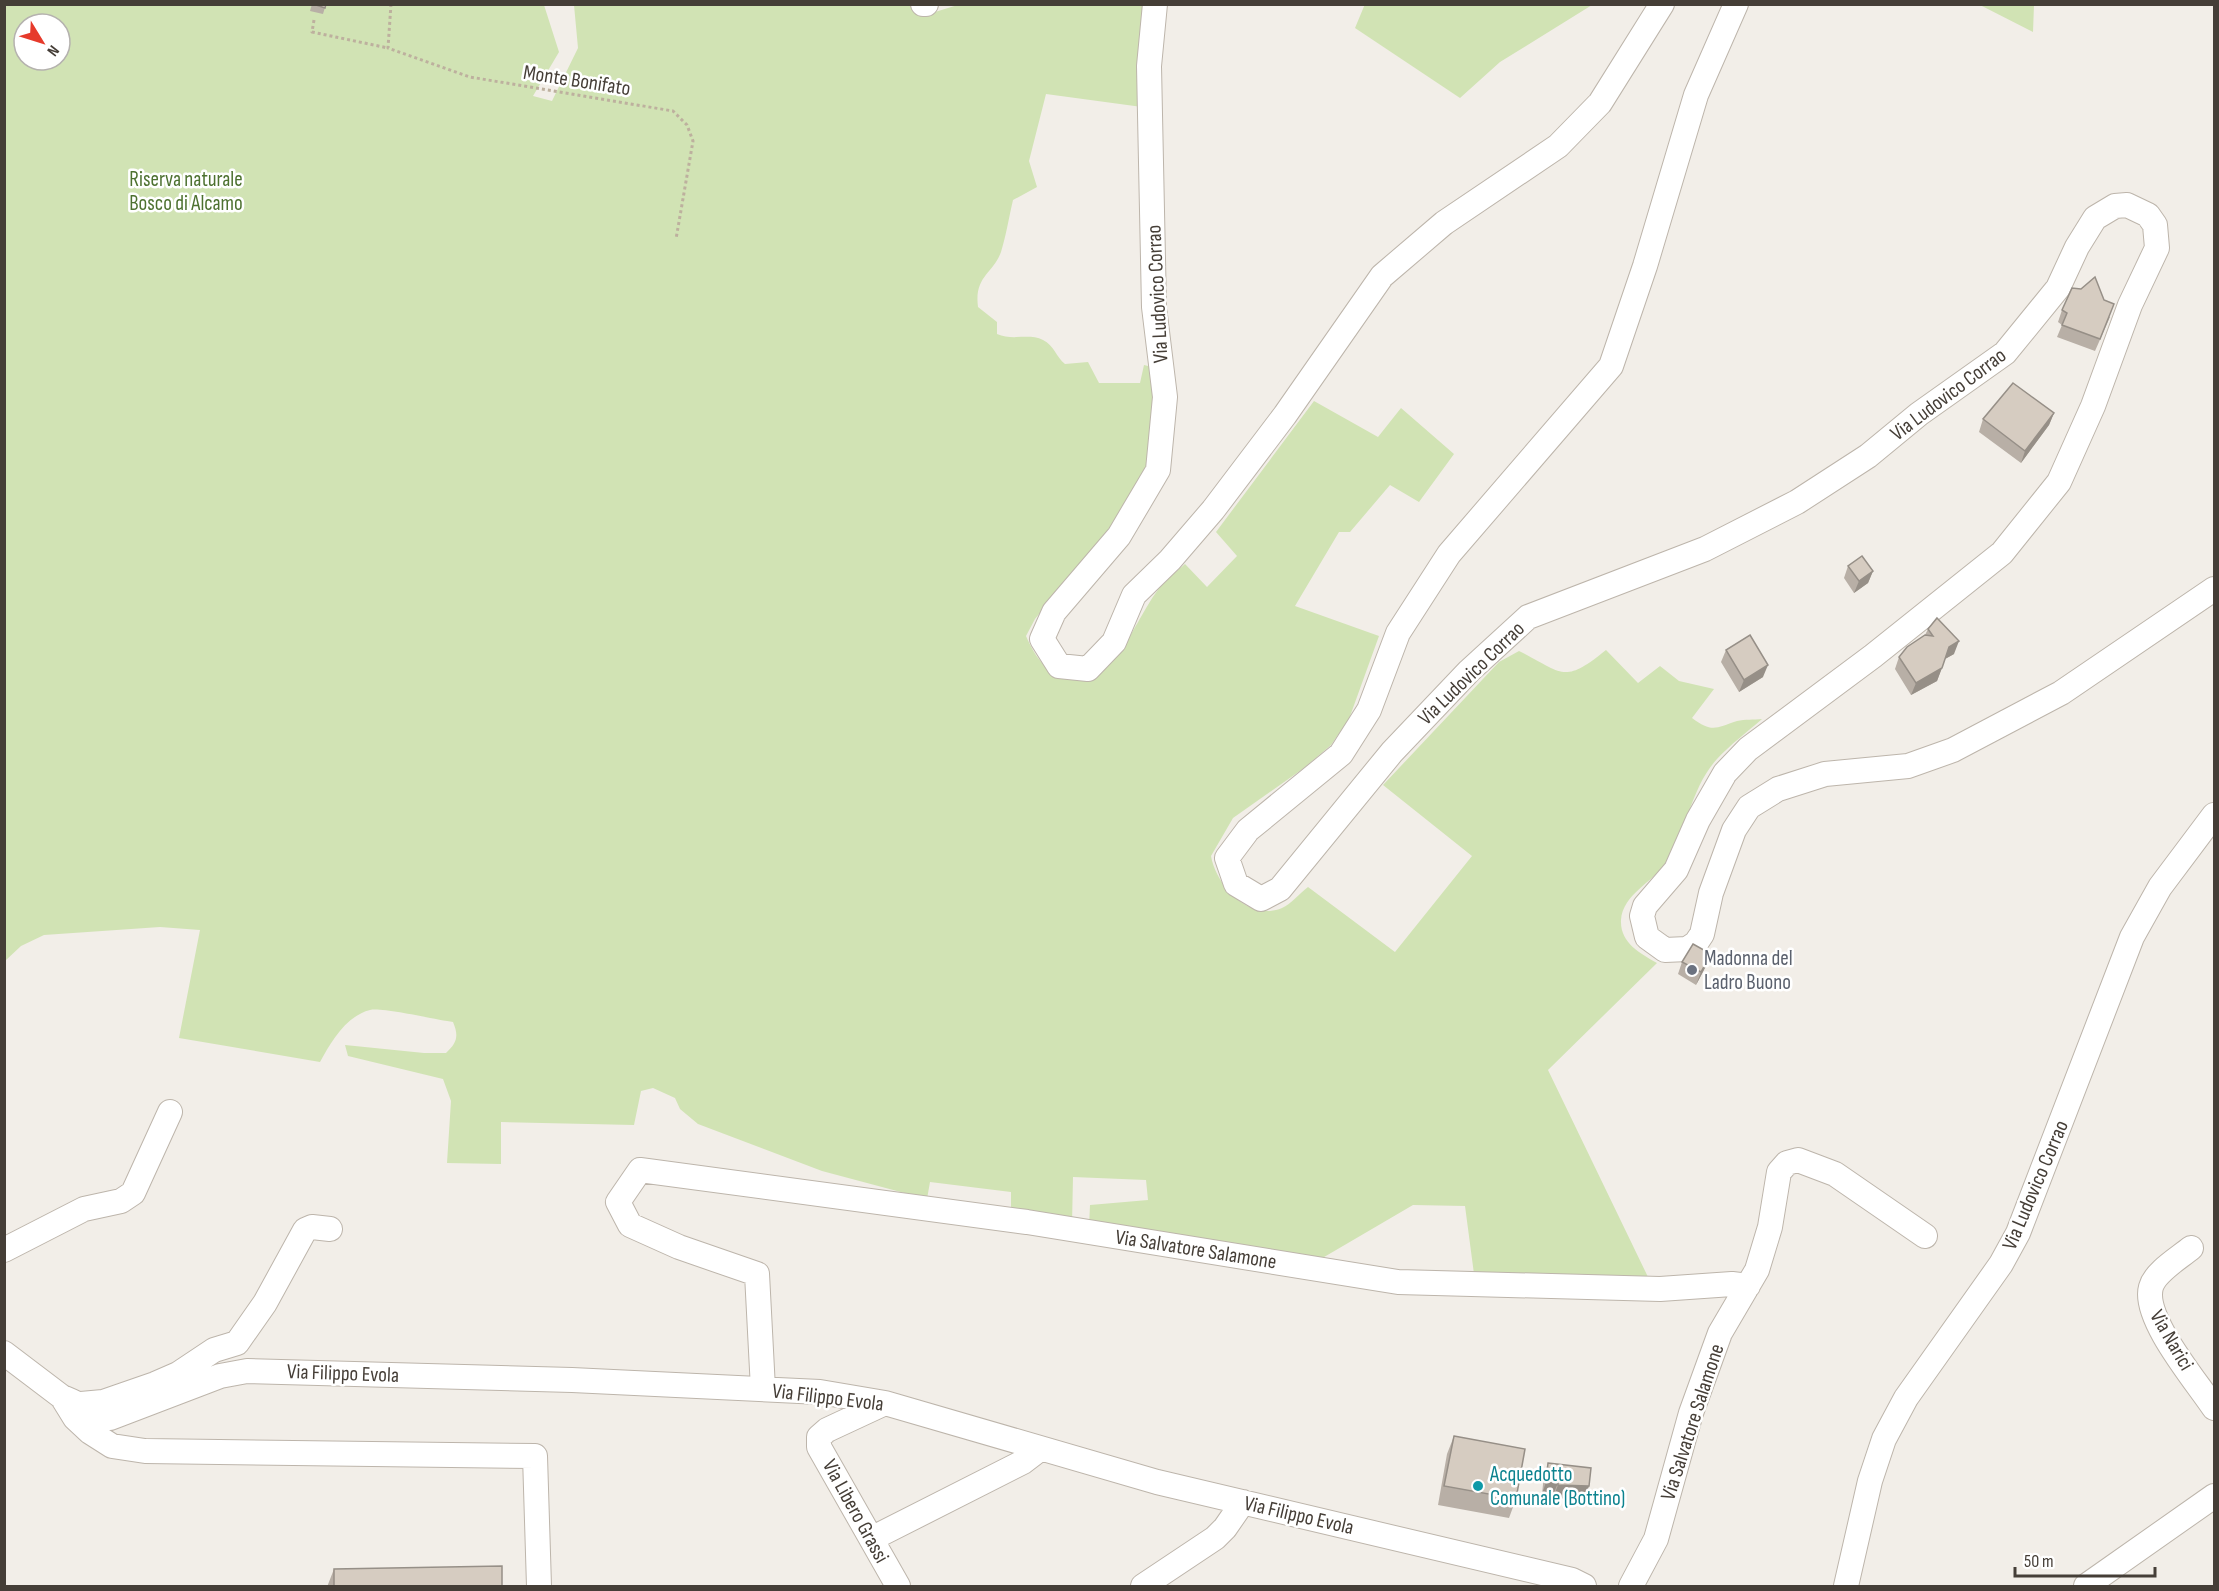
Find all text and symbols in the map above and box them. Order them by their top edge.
north arrow [12,12,72,72]
text: N [43,41,63,60]
street label: Monte Bonifato [522,60,632,101]
park label: Riserva naturale Bosco di Alcamo [129,167,243,216]
street label: Via Ludovico Corrao [1141,224,1174,364]
street label: Via Ludovico Corrao [1886,343,2011,446]
street label: Via Ludovico Corrao [1413,616,1530,730]
place label: Madonna del Ladro Buono [1704,946,1793,995]
marker: Madonna del Ladro Buono [1685,963,1699,977]
street label: Via Ludovico Corrao [1997,1117,2074,1254]
street label: Via Salvatore Salamone [1114,1224,1278,1275]
street label: Via Narici [2144,1305,2199,1375]
street label: Via Salvatore Salamone [1655,1341,1730,1503]
street label: Via Filippo Evola [287,1359,399,1388]
street label: Via Filippo Evola [771,1378,885,1417]
street label: Via Libero Grassi [817,1455,894,1567]
place label: Acquedotto Comunale (Bottino) [1489,1462,1625,1511]
marker: Acquedotto Comunale (Bottino) [1471,1479,1485,1493]
street label: Via Filippo Evola [1242,1491,1356,1540]
scale bar [2015,1540,2154,1578]
text: 50 m [2024,1551,2054,1572]

